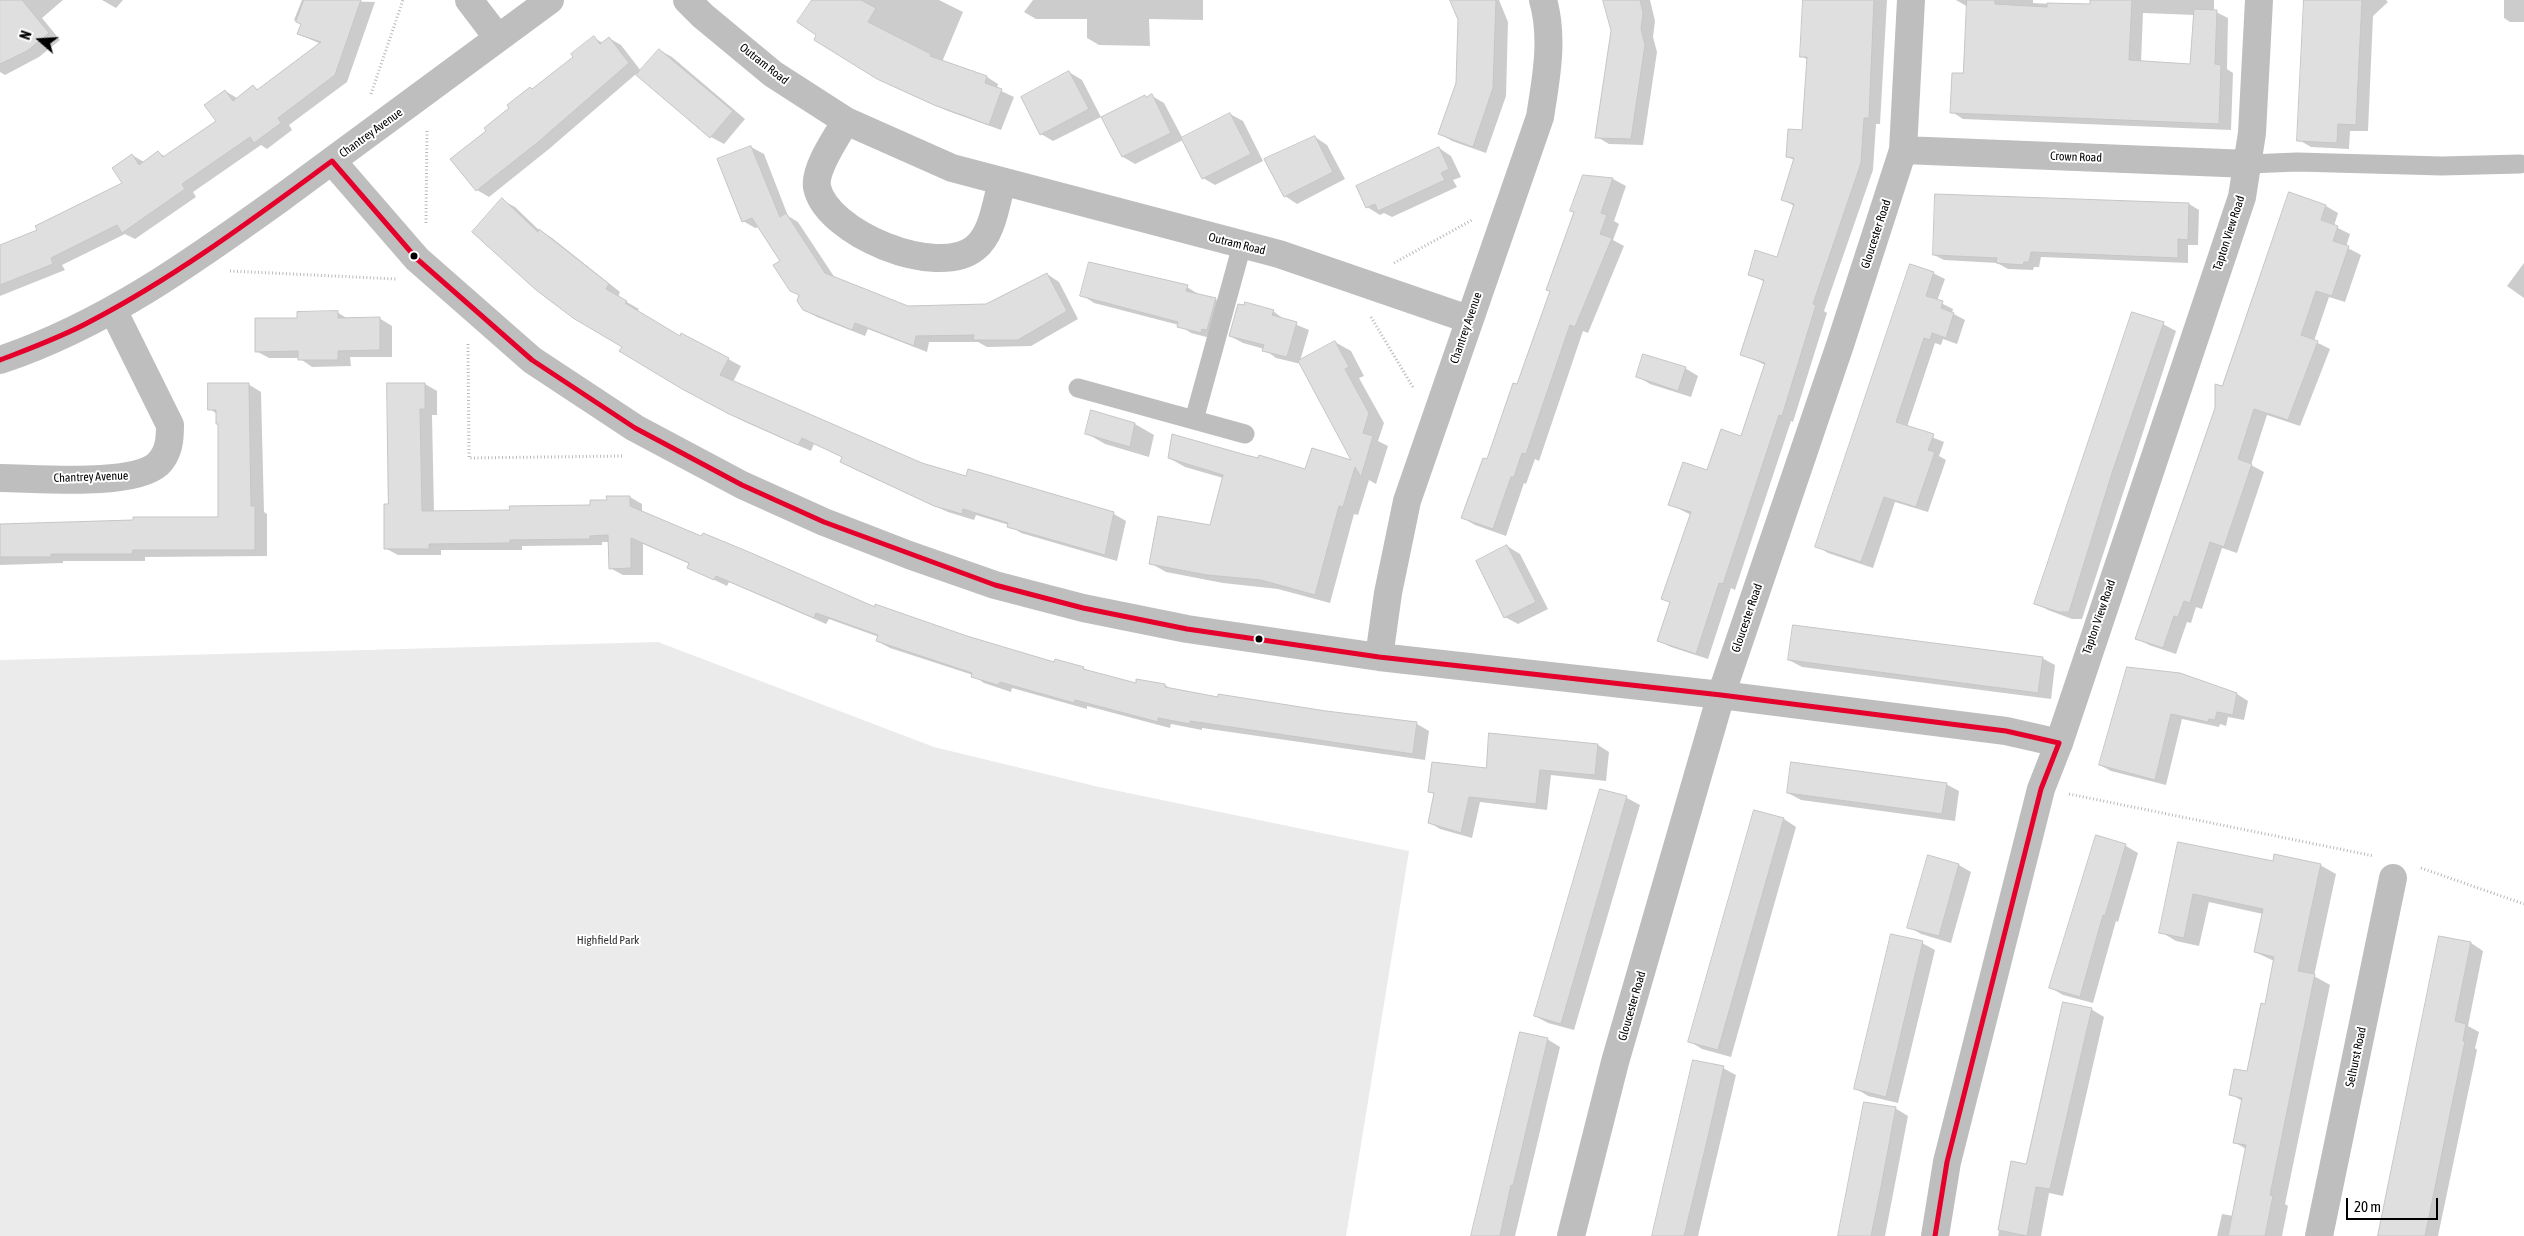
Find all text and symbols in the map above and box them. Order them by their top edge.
north arrow [15,15,65,65]
text: N [17,29,35,42]
street label: Outram Road [737,40,791,88]
street label: Chantrey Avenue [337,105,405,161]
street label: Crown Road [2050,149,2102,165]
street label: Tapton View Road [2210,194,2248,272]
street label: Gloucester Road [1858,198,1894,270]
street label: Outram Road [1207,230,1267,258]
unlabelled marker [409,251,419,261]
street label: Chantrey Avenue [1447,290,1485,366]
street label: Chantrey Avenue [53,469,129,485]
street label: Tapton View Road [2080,578,2118,656]
street label: Gloucester Road [1728,582,1766,654]
unlabelled marker [1254,634,1264,644]
park label: Highfield Park [577,933,639,947]
street label: Gloucester Road [1615,969,1649,1043]
street label: Selhurst Road [2343,1026,2369,1088]
scale bar [2349,1188,2442,1220]
text: 20 m [2354,1198,2381,1215]

